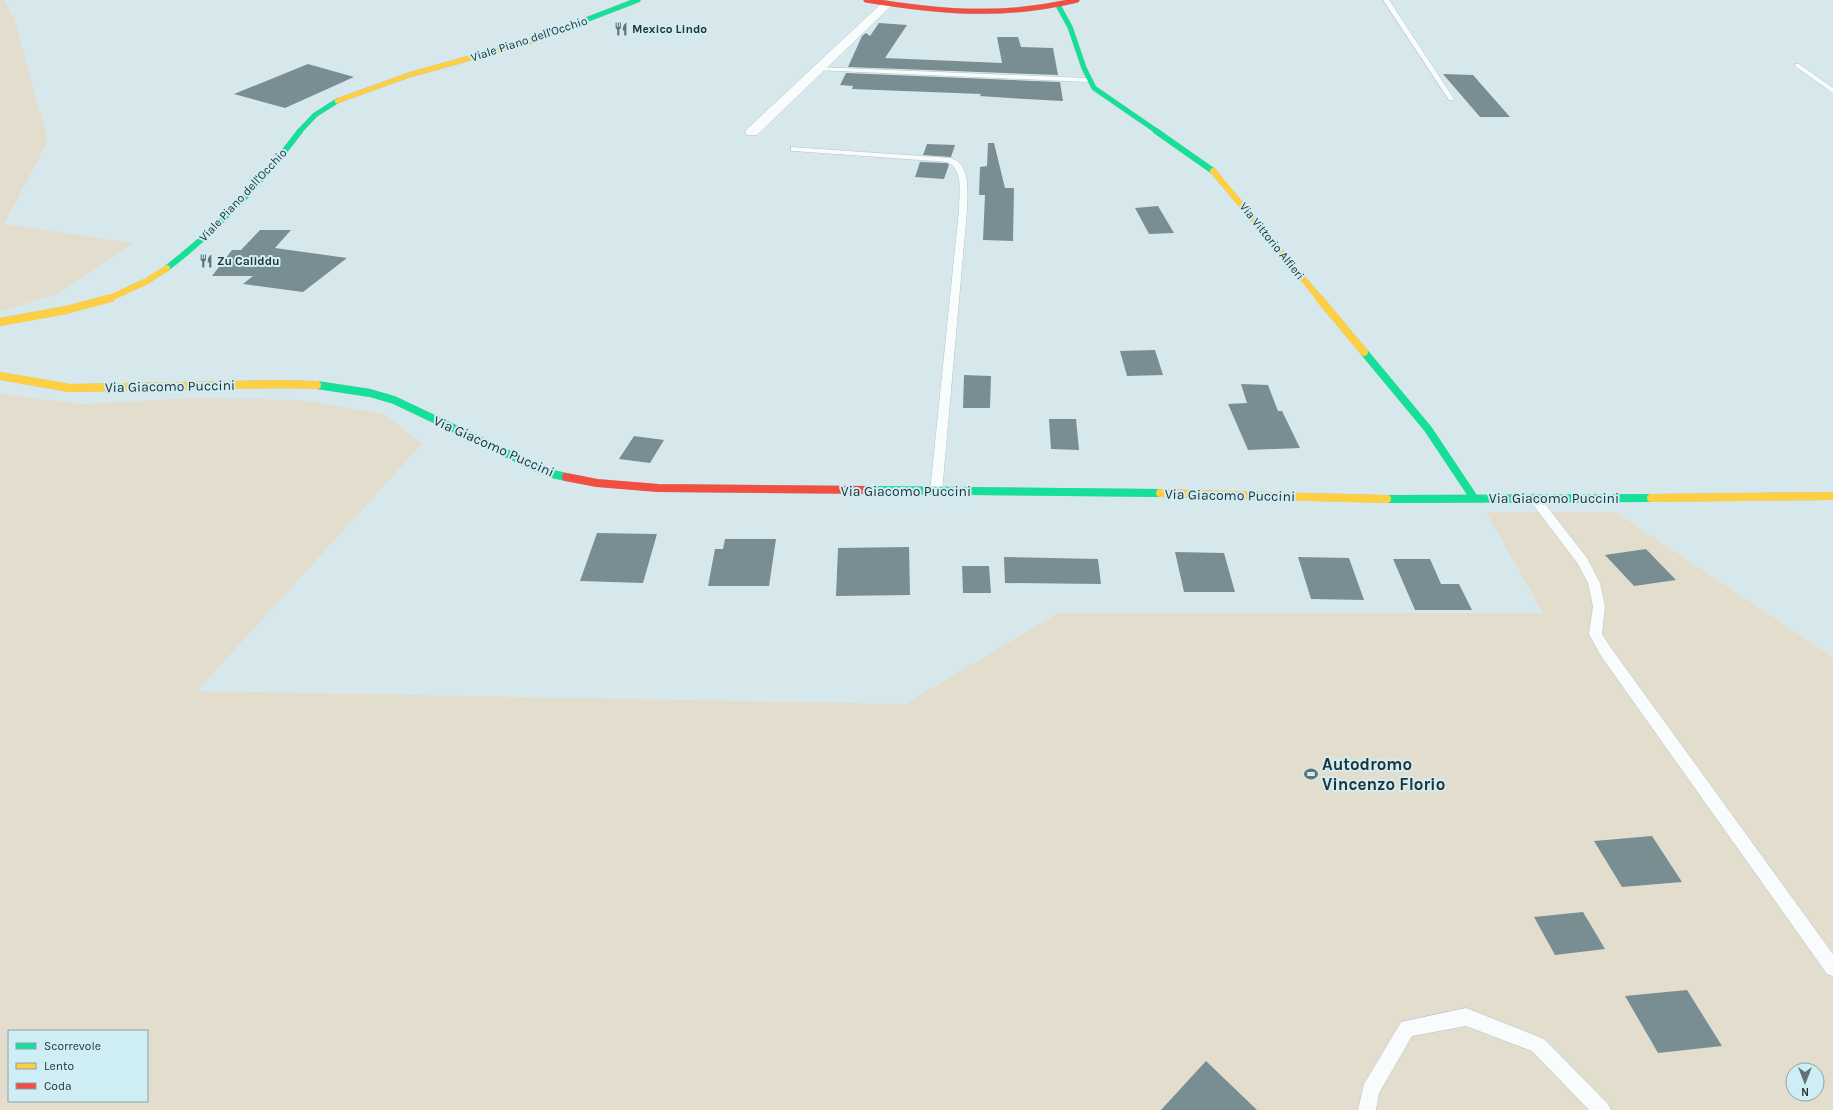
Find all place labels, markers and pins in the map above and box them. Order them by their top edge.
restaurant icon: Mexico Lindo [613,21,629,37]
place label: Mexico Lindo [632,22,707,36]
restaurant icon: Zu Caliddu [198,253,214,269]
place label: Zu Caliddu [217,254,280,268]
place label: Autodromo Vincenzo Florio [1322,754,1445,794]
sports icon: Autodromo Vincenzo Florio [1303,766,1319,782]

